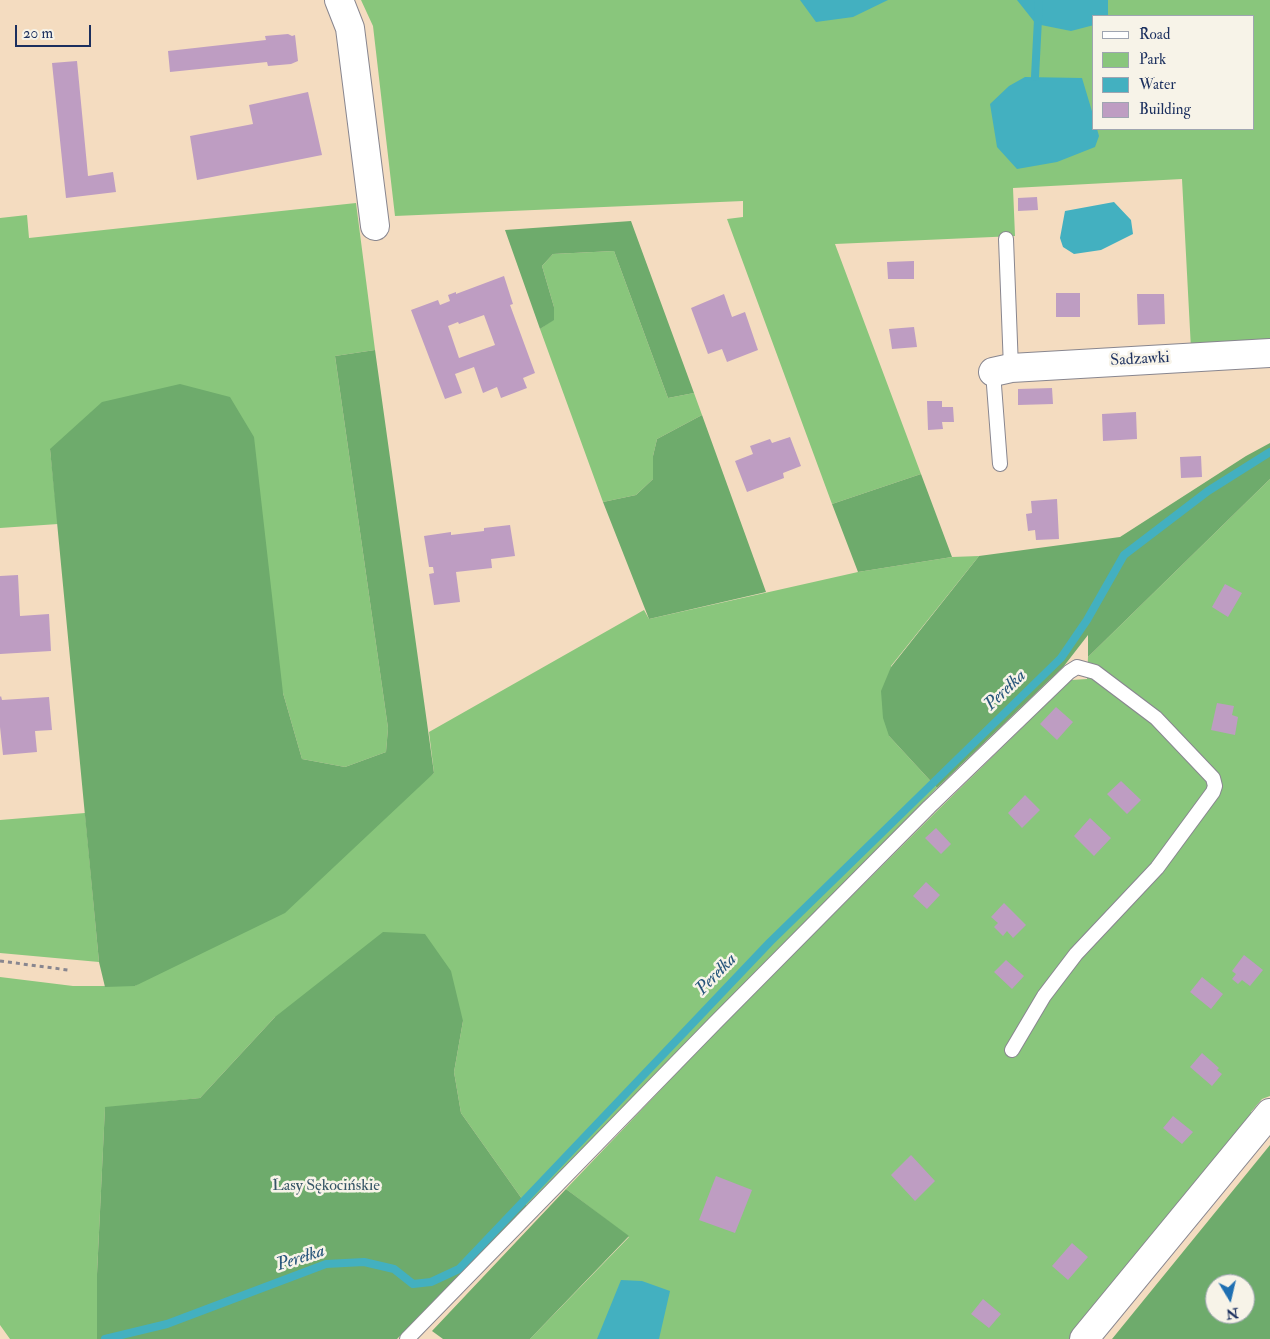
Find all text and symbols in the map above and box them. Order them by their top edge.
scale bar [18,15,94,47]
legend [1092,15,1255,130]
text: 20 m [23,24,53,43]
text: Road [1139,25,1170,44]
text: Park [1139,50,1166,69]
text: Water [1139,75,1176,94]
text: Building [1139,100,1191,119]
street label: Sadzawki [1110,349,1170,371]
water label: Perełka [981,666,1031,716]
water label: Perełka [692,950,742,1000]
park label: Lasy Sękocińskie [272,1177,380,1197]
water label: Perełka [274,1241,328,1277]
north arrow [1205,1274,1255,1324]
text: N [1225,1304,1240,1323]

